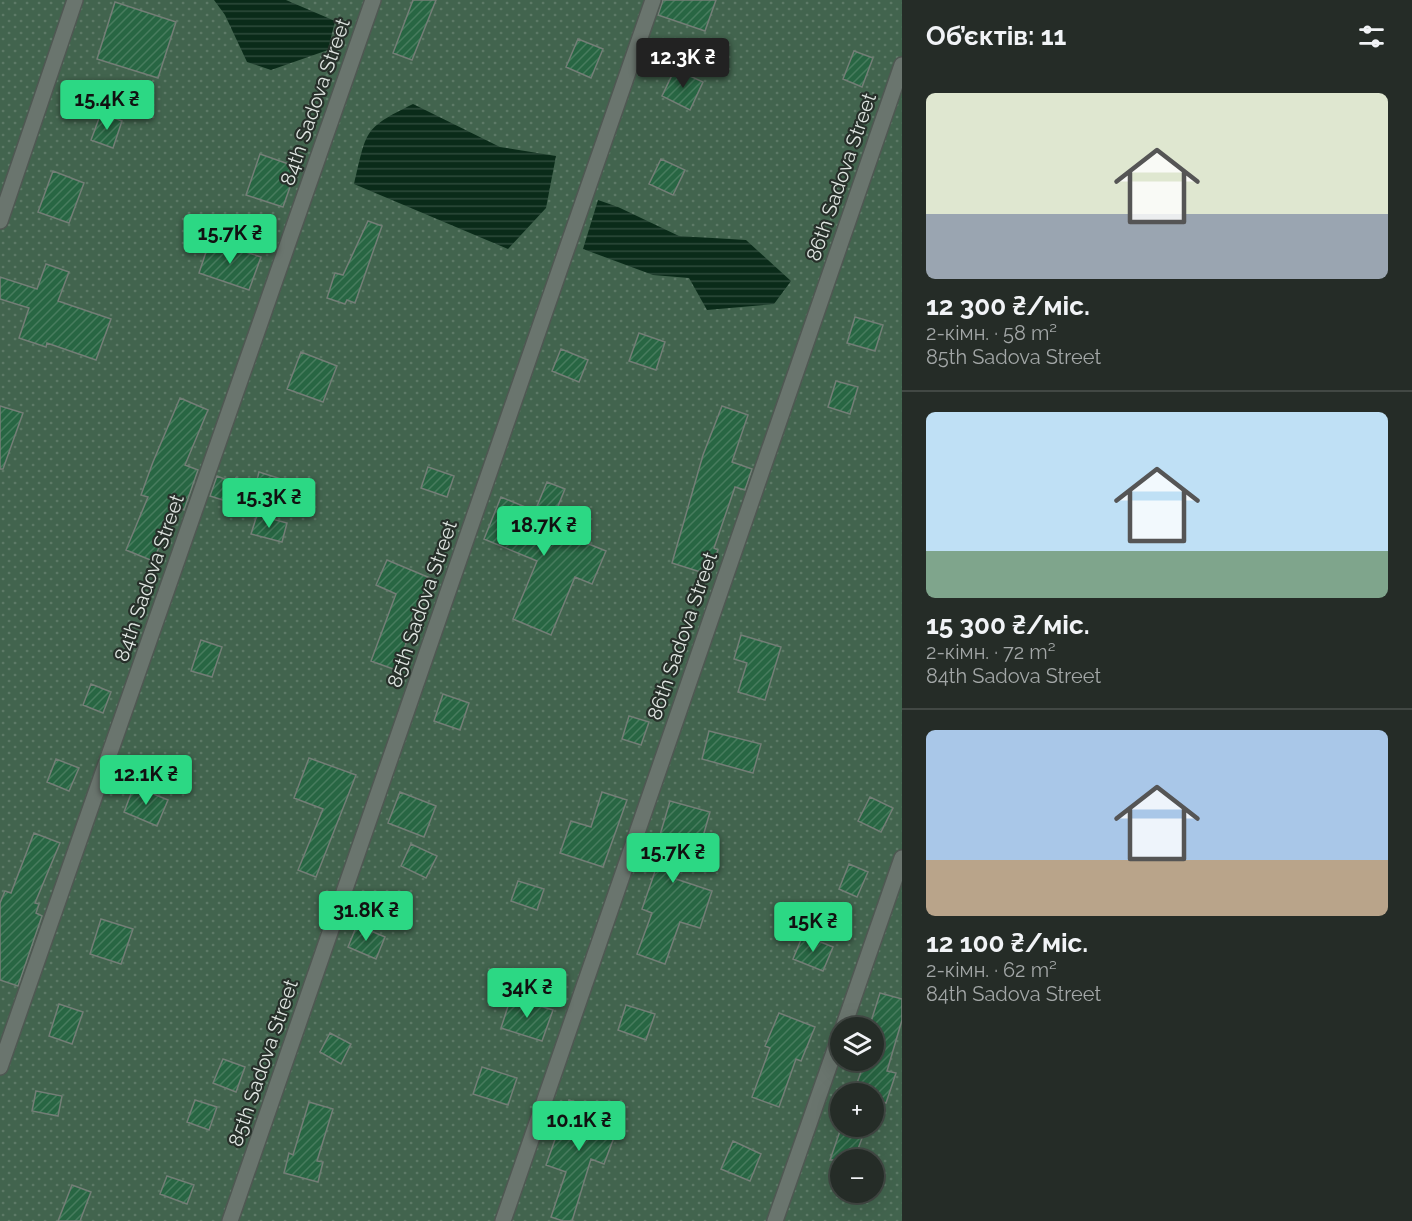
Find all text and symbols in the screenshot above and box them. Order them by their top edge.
street label: 84th Sadova Street [275,15,355,189]
icon: filters [1355,20,1388,53]
text: Об’єктів: 11 [926,21,1066,51]
pin: 12.3K ₴ [628,38,738,89]
text: 12.3K ₴ [650,45,716,69]
pin: 15.4K ₴ [52,80,162,131]
text: 15.4K ₴ [74,87,140,111]
street label: 86th Sadova Street [801,89,881,264]
icon: home [1103,132,1211,240]
pin: 15.7K ₴ [175,214,285,265]
text: 15.7K ₴ [198,221,262,245]
text: 12 300 ₴/міс. [926,291,1090,321]
text: 2-кімн. · 58 m² [926,321,1057,345]
text: 85th Sadova Street [926,345,1101,369]
icon: home [1103,451,1211,559]
pin: 15.3K ₴ [214,478,324,529]
text: 15.3K ₴ [236,485,302,509]
street label: 84th Sadova Street [109,491,189,665]
pin: 18.7K ₴ [489,506,599,557]
text: 18.7K ₴ [511,513,577,537]
street label: 85th Sadova Street [382,517,462,691]
street label: 86th Sadova Street [642,548,722,723]
text: 15 300 ₴/міс. [926,610,1089,640]
text: 2-кімн. · 72 m² [926,640,1055,664]
text: 84th Sadova Street [926,664,1101,688]
pin: 12.1K ₴ [91,755,201,806]
text: 12.1K ₴ [114,762,178,786]
icon: home [1103,769,1211,877]
pin: 15.7K ₴ [618,833,728,884]
text: 15.7K ₴ [641,840,705,864]
pin: 31.8K ₴ [311,891,421,942]
text: 31.8K ₴ [333,898,399,922]
pin: 15K ₴ [771,902,855,953]
text: 15K ₴ [788,909,838,933]
text: 12 100 ₴/міс. [926,928,1088,958]
text: 2-кімн. · 62 m² [926,958,1057,982]
pin: 34K ₴ [485,968,569,1019]
text: 34K ₴ [501,975,553,999]
street label: 85th Sadova Street [223,976,303,1150]
text: 84th Sadova Street [926,982,1101,1006]
map controls [830,1017,884,1203]
button: layers [830,1017,884,1071]
button: + [830,1083,884,1137]
pin: 10.1K ₴ [524,1101,634,1152]
text: 10.1K ₴ [546,1108,612,1132]
button: − [830,1149,884,1203]

